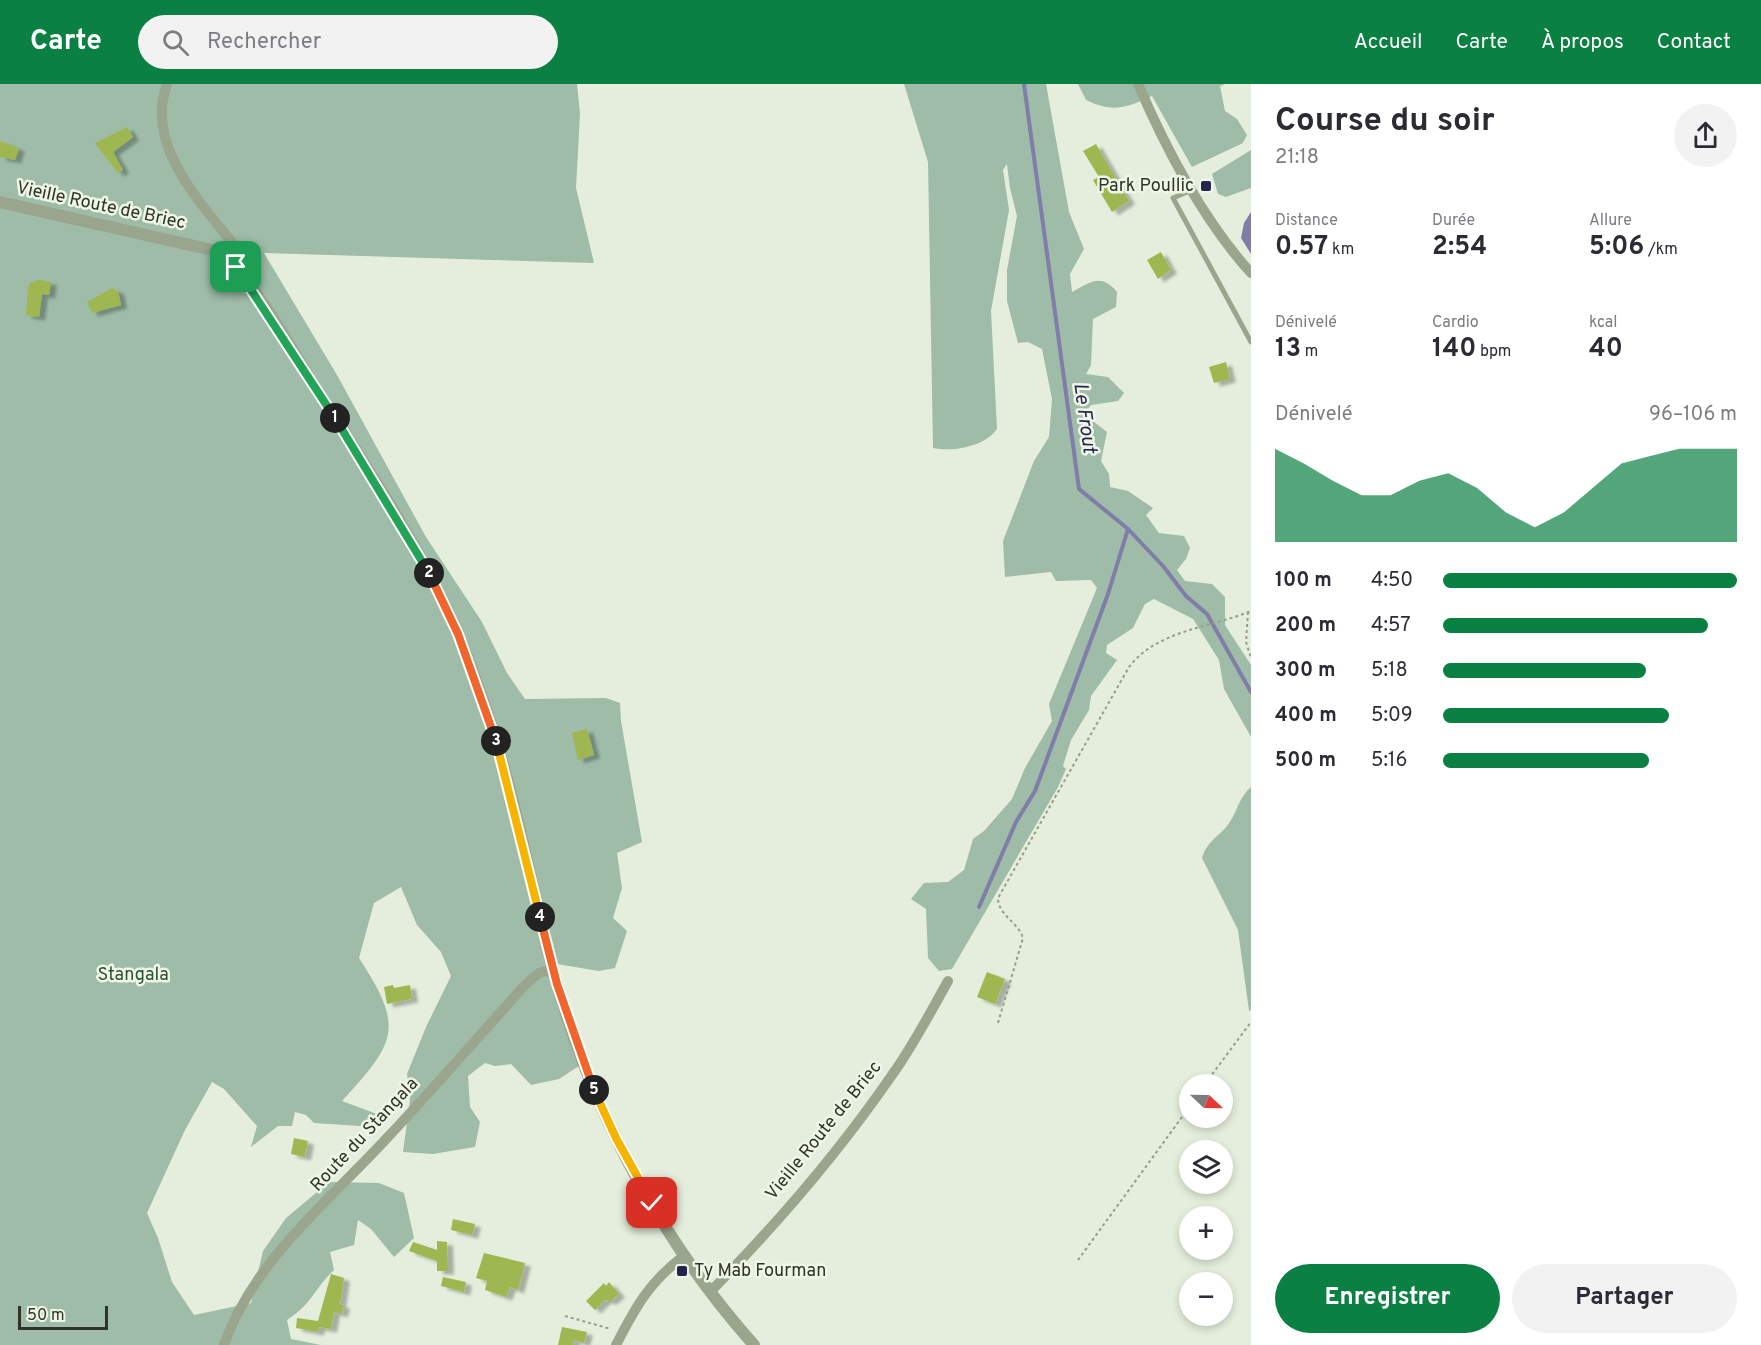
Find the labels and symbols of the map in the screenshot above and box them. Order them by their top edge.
place label: Park Poullic [1098,175,1194,198]
street label: Vieille Route de Briec [14,177,188,235]
marker: Park Poullic [1199,179,1213,193]
pin [210,241,261,292]
water label: Le Frout [1066,381,1102,456]
pin: 1 [320,403,350,433]
pin: 2 [414,558,444,588]
pin: 3 [481,726,511,756]
pin: 4 [525,902,555,932]
park label: Stangala [97,964,169,987]
street label: Vieille Route de Briec [761,1057,887,1205]
street label: Route du Stangala [306,1073,424,1197]
north arrow [1179,1074,1233,1128]
pin: 5 [579,1075,609,1105]
pin [626,1177,677,1228]
place label: Ty Mab Fourman [694,1260,826,1283]
marker: Ty Mab Fourman [675,1264,689,1278]
scale bar [18,1303,108,1330]

